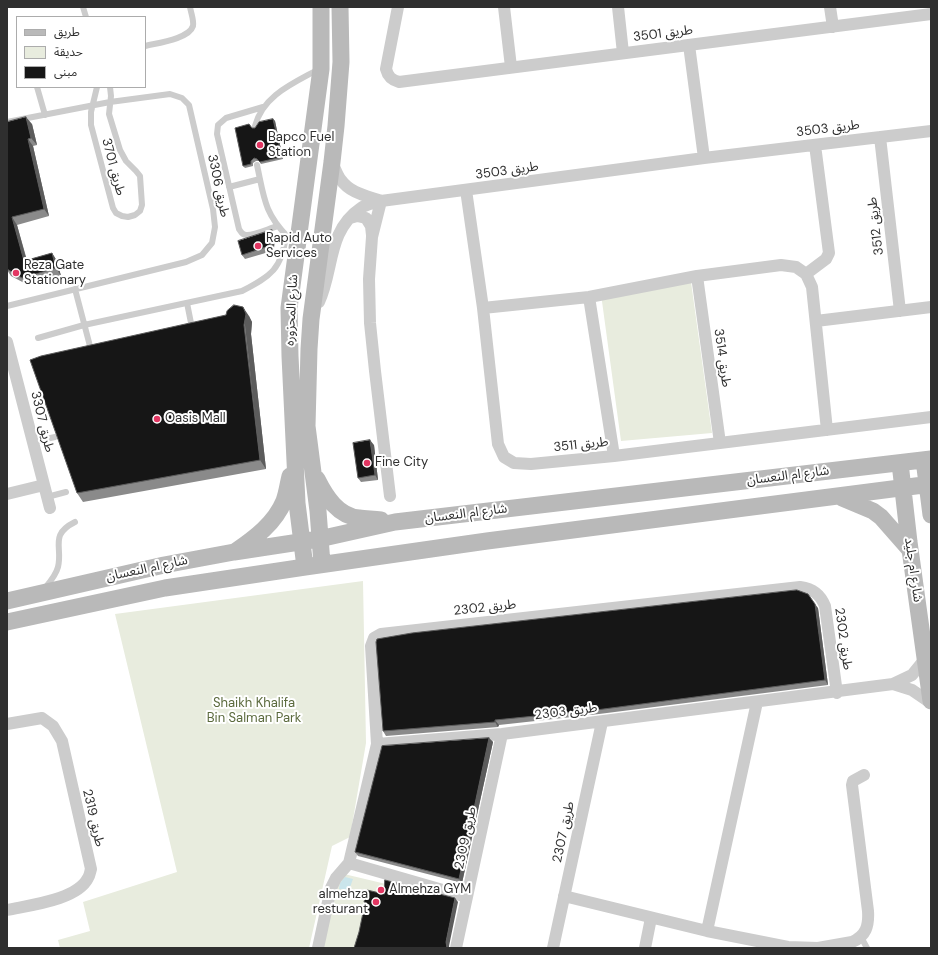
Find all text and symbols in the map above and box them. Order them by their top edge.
legend [16,16,146,88]
street label: طريق 3501 [632,23,694,45]
text: طريق [54,24,80,40]
text: حديقة [54,44,83,60]
text: مبنى [54,64,77,80]
street label: طريق 3503 [795,117,861,141]
place label: Bapco Fuel Station [268,130,334,161]
street label: طريق 3701 [98,137,128,197]
marker: Bapco Fuel Station [255,140,265,150]
street label: طريق 3306 [204,153,232,219]
street label: طريق 3503 [474,159,540,183]
street label: طريق 3512 [865,196,887,256]
place label: Rapid Auto Services [266,231,332,262]
marker: Rapid Auto Services [253,241,263,251]
place label: Reza Gate Stationary [24,258,86,289]
marker: Reza Gate Stationary [11,268,21,278]
street label: شارع المحزوره [282,274,302,346]
street label: طريق 3514 [710,328,734,388]
street label: طريق 3307 [27,390,57,454]
place label: Oasis Mall [165,411,226,427]
marker: Oasis Mall [152,414,162,424]
street label: طريق 3511 [553,434,609,456]
place label: Fine City [375,455,428,471]
marker: Fine City [362,458,372,468]
street label: شارع ام النعسان [746,463,830,489]
street label: شارع ام النعسان [424,501,508,527]
street label: شارع ام جليد [901,537,925,603]
street label: شارع ام النعسان [105,553,189,585]
street label: طريق 2302 [453,597,517,619]
street label: طريق 2302 [831,607,855,671]
park label: Shaikh Khalifa Bin Salman Park [207,696,301,727]
street label: طريق 2303 [534,700,598,724]
street label: طريق 2319 [79,788,107,848]
street label: طريق 2307 [550,800,578,864]
street label: طريق 2309 [452,805,480,871]
place label: Almehza GYM [389,882,471,898]
marker: Almehza GYM [376,885,386,895]
place label: almehza resturant [313,887,368,918]
marker: almehza resturant [371,897,381,907]

